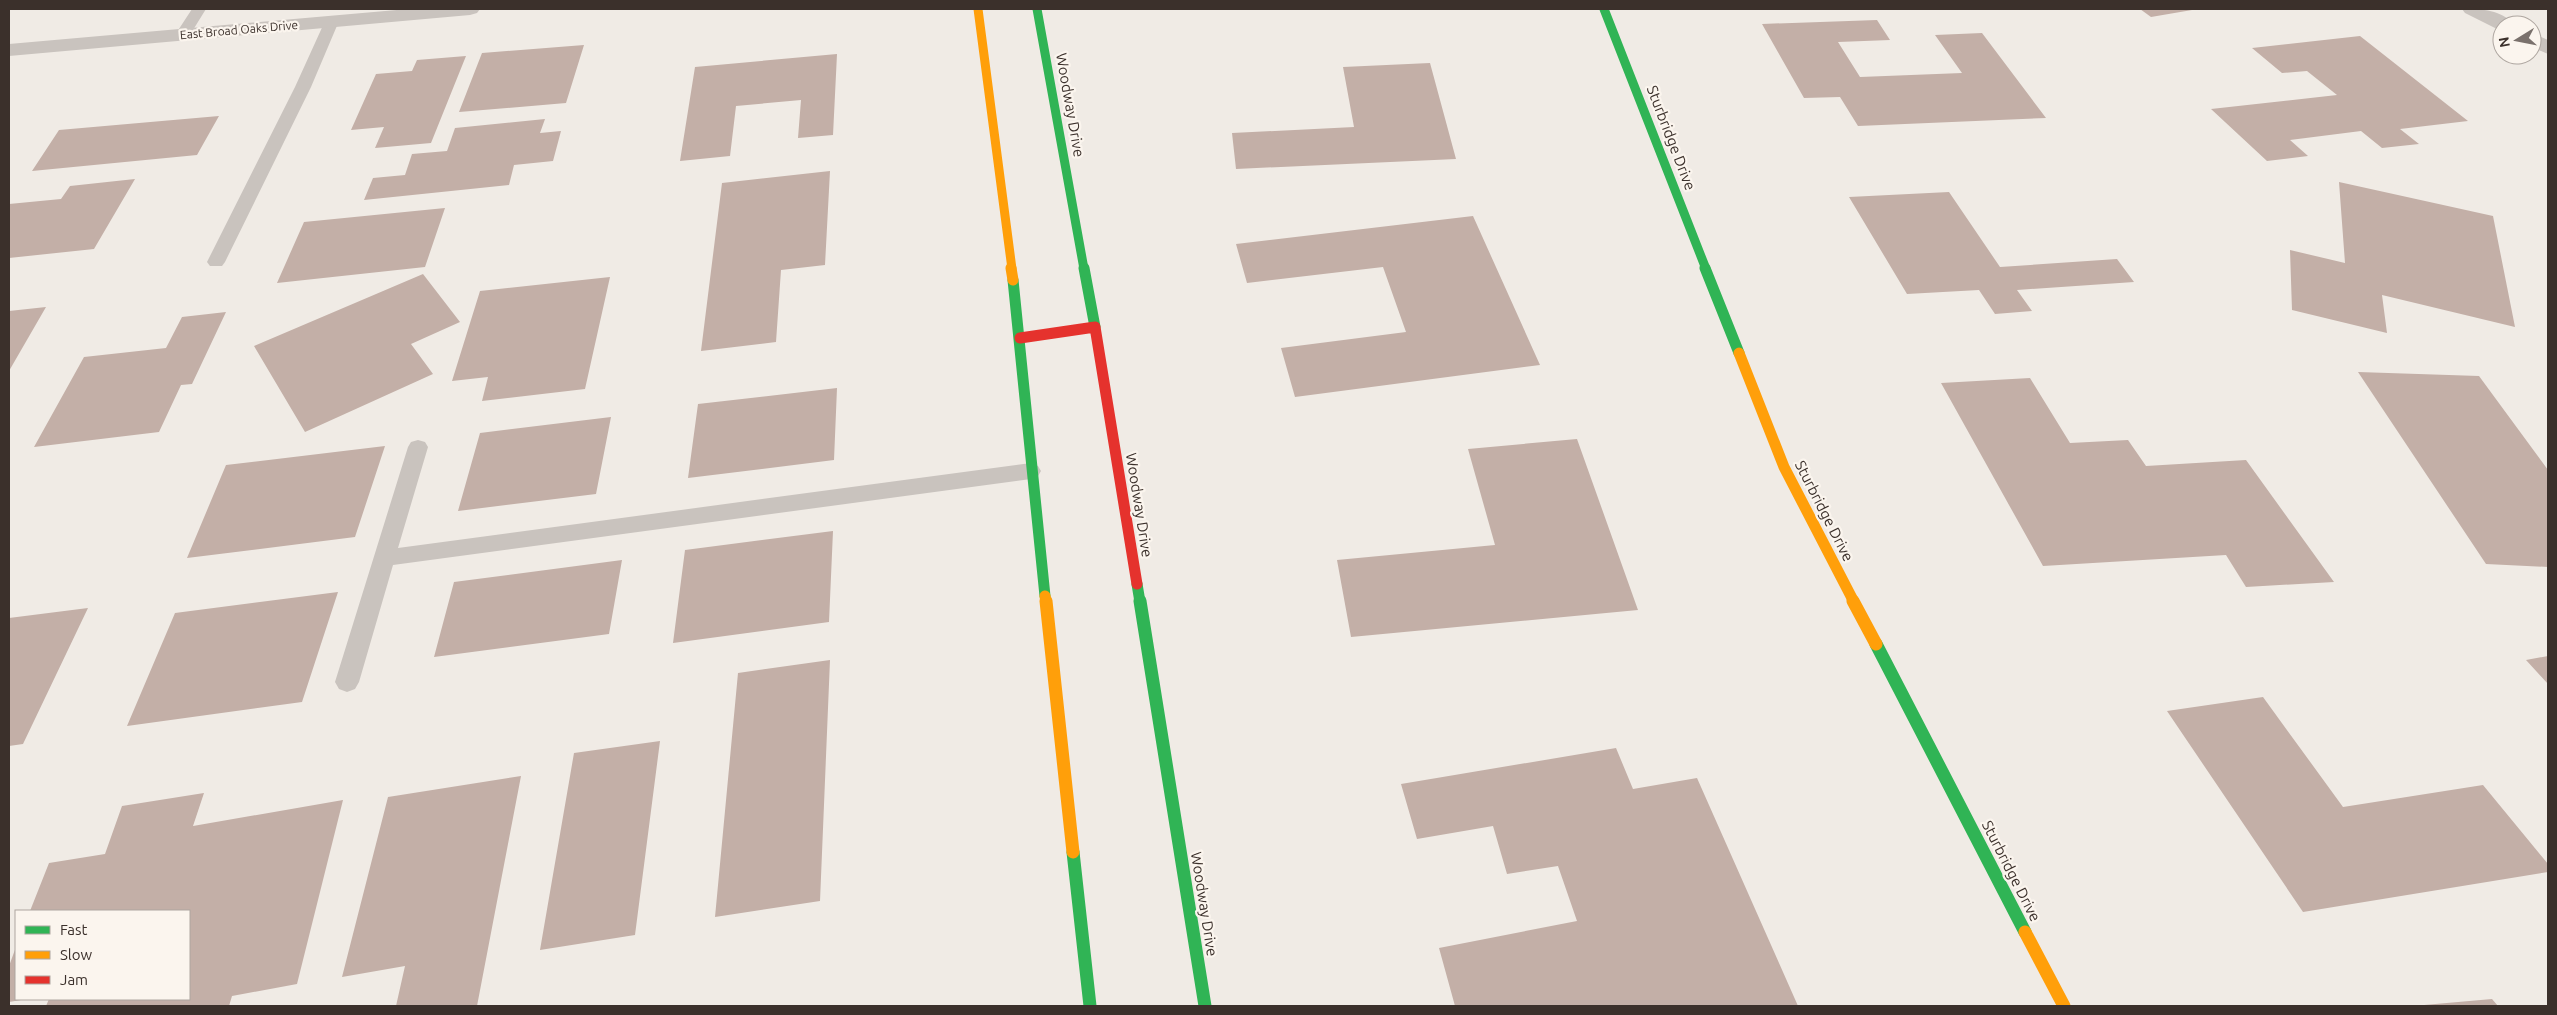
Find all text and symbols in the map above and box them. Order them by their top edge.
north arrow [2492,15,2542,65]
street label: East Broad Oaks Drive [179,18,299,41]
text: N [2495,36,2513,49]
street label: Woodway Drive [1053,52,1088,158]
street label: Sturbridge Drive [1644,83,1699,193]
street label: Woodway Drive [1123,452,1156,558]
street label: Sturbridge Drive [1792,458,1857,564]
street label: Sturbridge Drive [1979,818,2044,924]
street label: Woodway Drive [1188,851,1221,957]
legend [15,910,190,1000]
text: Fast [60,921,88,938]
text: Slow [60,946,93,963]
text: Jam [60,971,88,988]

